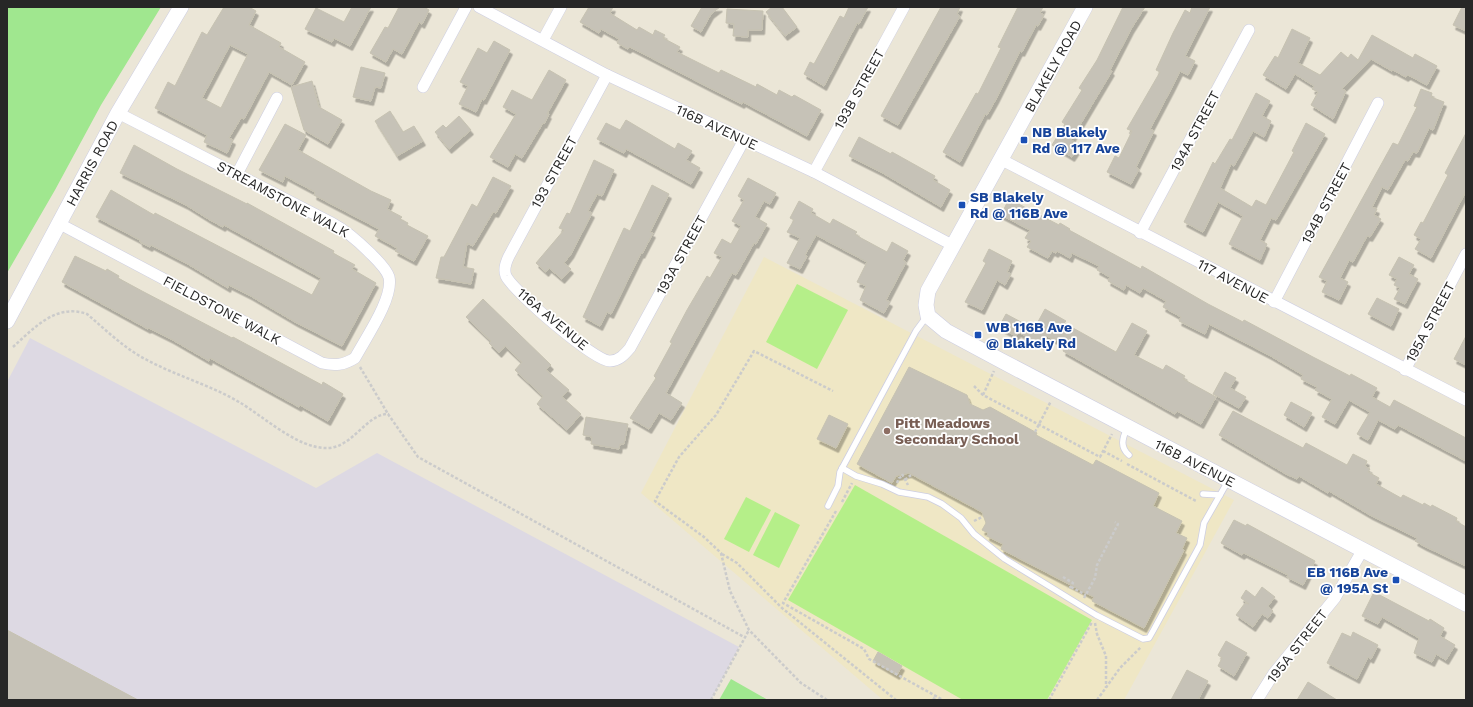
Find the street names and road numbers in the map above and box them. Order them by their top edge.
street label: BLAKELY ROAD [1021,17,1085,115]
street label: 193B STREET [831,46,888,132]
street label: 194A STREET [1167,88,1223,174]
street label: 116B AVENUE [674,101,760,153]
street label: HARRIS ROAD [63,117,121,209]
street label: 193 STREET [528,133,581,211]
street label: STREAMSTONE WALK [214,157,352,241]
street label: 194B STREET [1298,159,1354,246]
street label: 193A STREET [653,212,710,297]
street label: 117 AVENUE [1195,256,1271,306]
street label: FIELDSTONE WALK [161,272,283,348]
street label: 195A STREET [1402,279,1458,365]
street label: 116A AVENUE [514,285,592,353]
street label: 116B AVENUE [1152,436,1238,490]
street label: 195A STREET [1264,606,1331,686]

